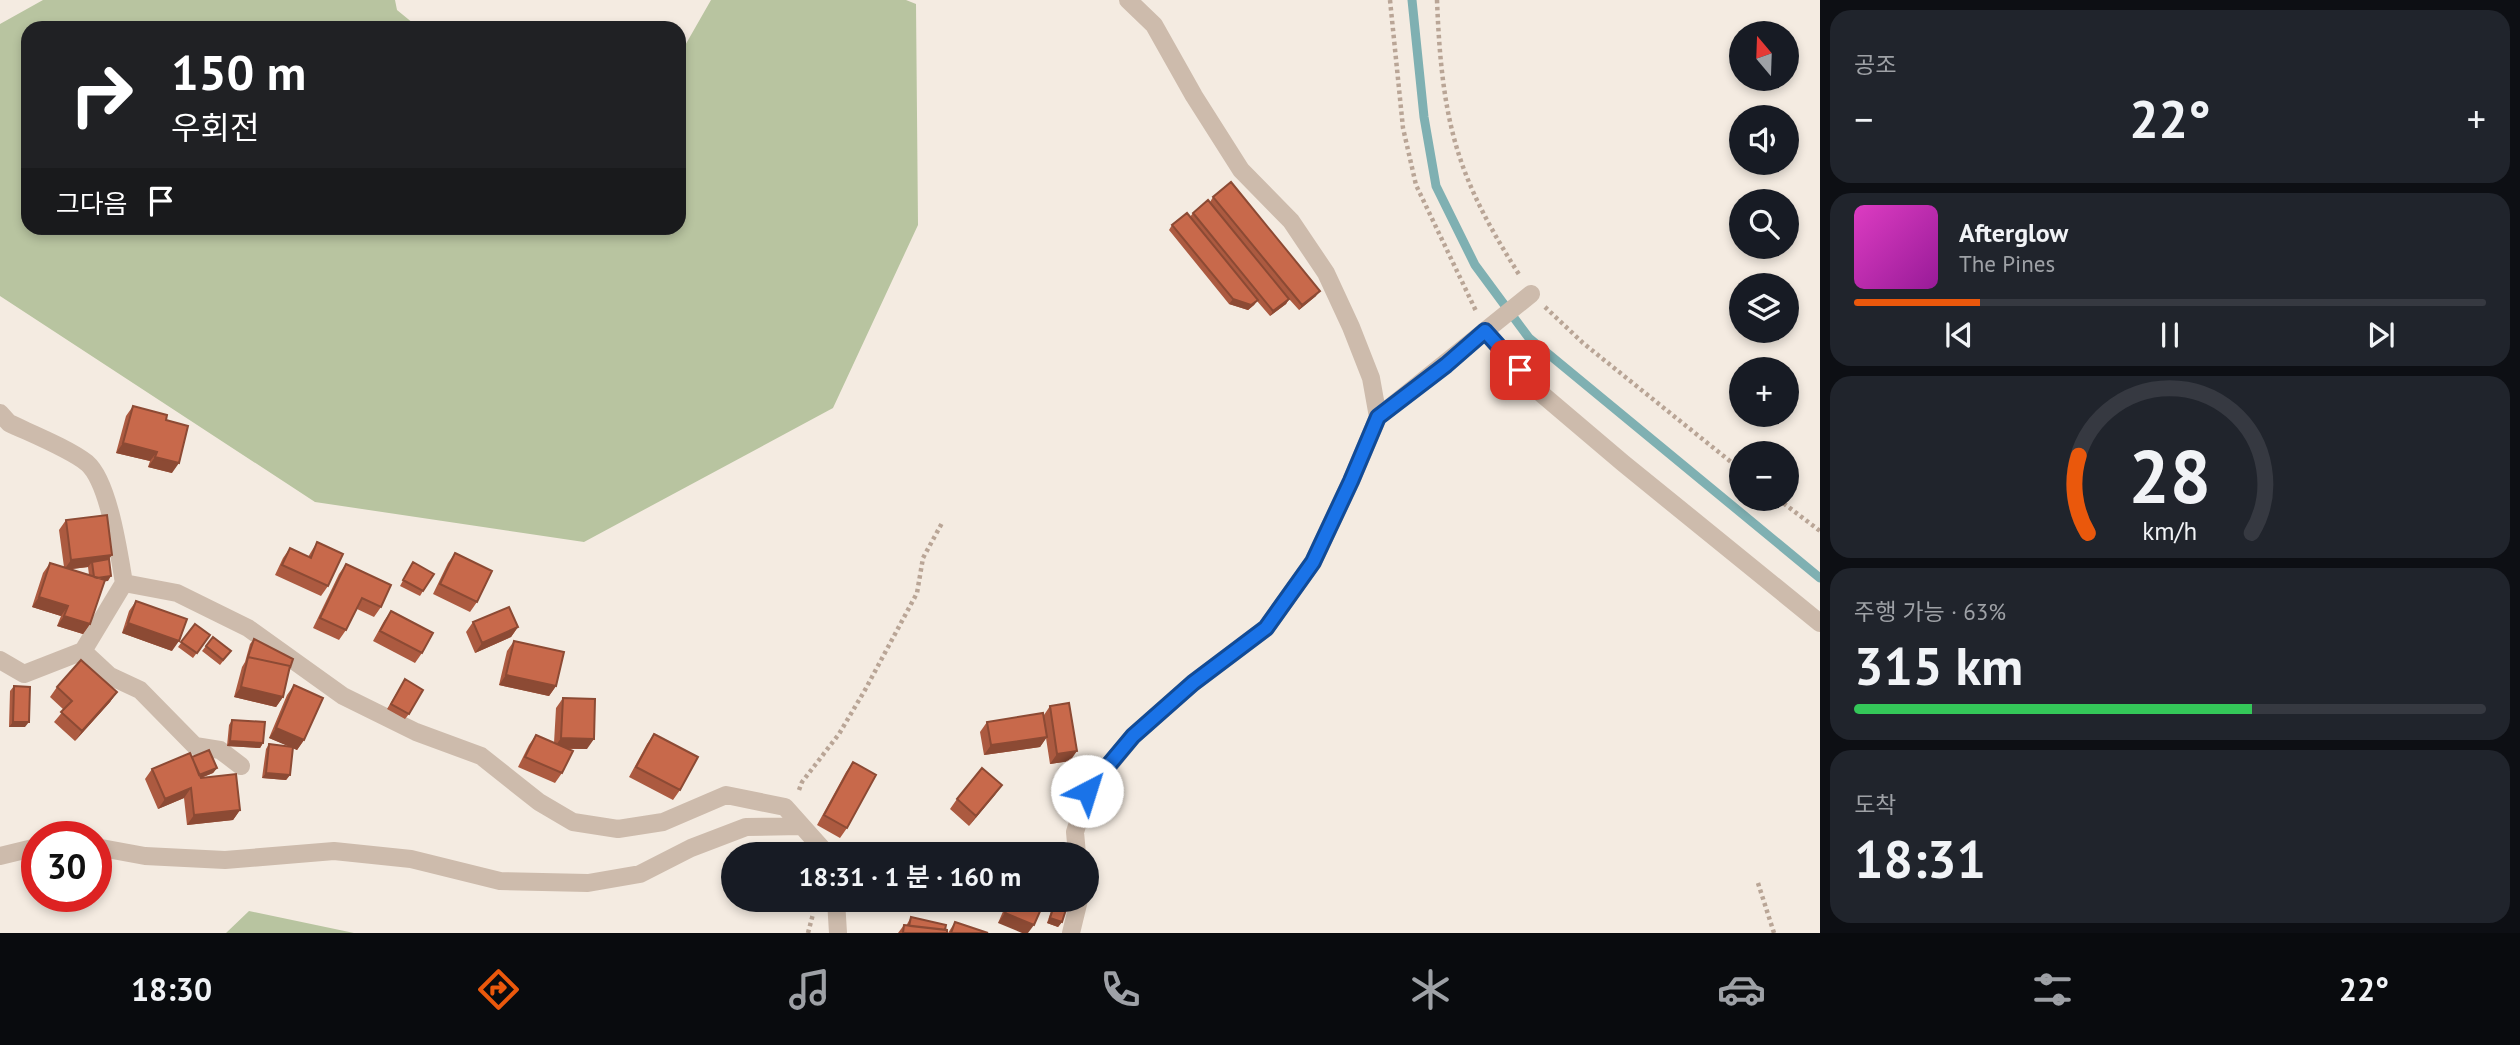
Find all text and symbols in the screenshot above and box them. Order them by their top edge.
north arrow [1729,21,1799,91]
map controls [1729,21,1799,511]
text: 150 m [171,40,306,104]
icon: right [56,49,147,140]
text: 공조 [1854,50,1896,79]
text: 22° [2129,85,2211,152]
text: − [1854,94,1873,143]
text: + [2467,94,2486,143]
button: sound [1729,105,1799,175]
text: 우회전 [171,106,259,148]
icon: arrive [142,182,180,220]
text: 그다음 [56,187,128,220]
button: search [1729,189,1799,259]
text: Afterglow [1959,216,2068,249]
text: The Pines [1959,249,2055,278]
button: layers [1729,273,1799,343]
icon: previous [1940,316,1978,354]
icon: pause [2151,316,2189,354]
icon: next [2362,316,2400,354]
pin [1490,340,1550,400]
icon: arrive [1501,351,1539,389]
button: + [1729,357,1799,427]
text: 28 [2129,429,2211,523]
button: − [1729,441,1799,511]
text: km/h [2143,514,2197,546]
text: 주행 가능 · 63% [1854,597,2006,626]
text: 315 km [1854,632,2023,699]
position arrow [1050,754,1124,828]
text: 도착 [1854,790,1896,819]
speed limit sign: 30 [21,821,112,912]
text: 18:31 [1854,825,1986,892]
text: 18:31 · 1 분 · 160 m [799,860,1021,893]
icon: directions [474,965,523,1014]
icon: music [785,965,834,1014]
icon: phone [1096,965,1145,1014]
icon: climate [1406,965,1455,1014]
icon: car [1717,965,1766,1014]
icon: filters [2028,965,2077,1014]
text: 18:30 [131,968,212,1010]
text: 22° [2339,968,2389,1010]

